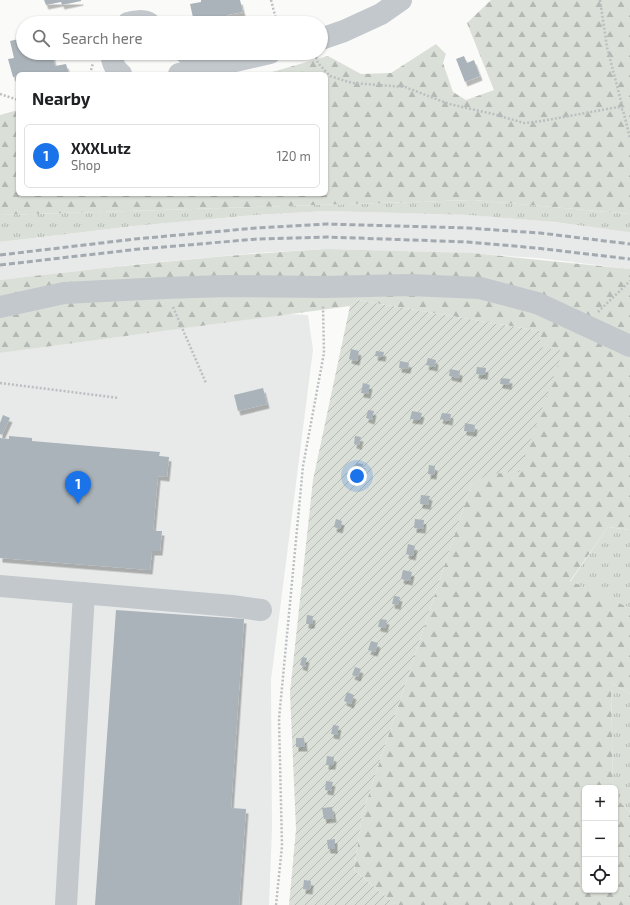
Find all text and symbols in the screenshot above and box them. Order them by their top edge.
search box [16,16,328,60]
icon: search [30,27,52,49]
text: Search here [62,29,143,47]
text: Nearby [32,88,90,108]
text: XXXLutz [71,139,131,157]
text: 1 [43,148,49,164]
text: 120 m [276,148,311,164]
text: Shop [71,157,101,173]
your location [347,466,367,486]
pin: 1 [65,471,91,504]
map controls [582,785,618,893]
button: + [582,785,618,821]
button: − [582,821,618,857]
button: locate [582,857,618,893]

